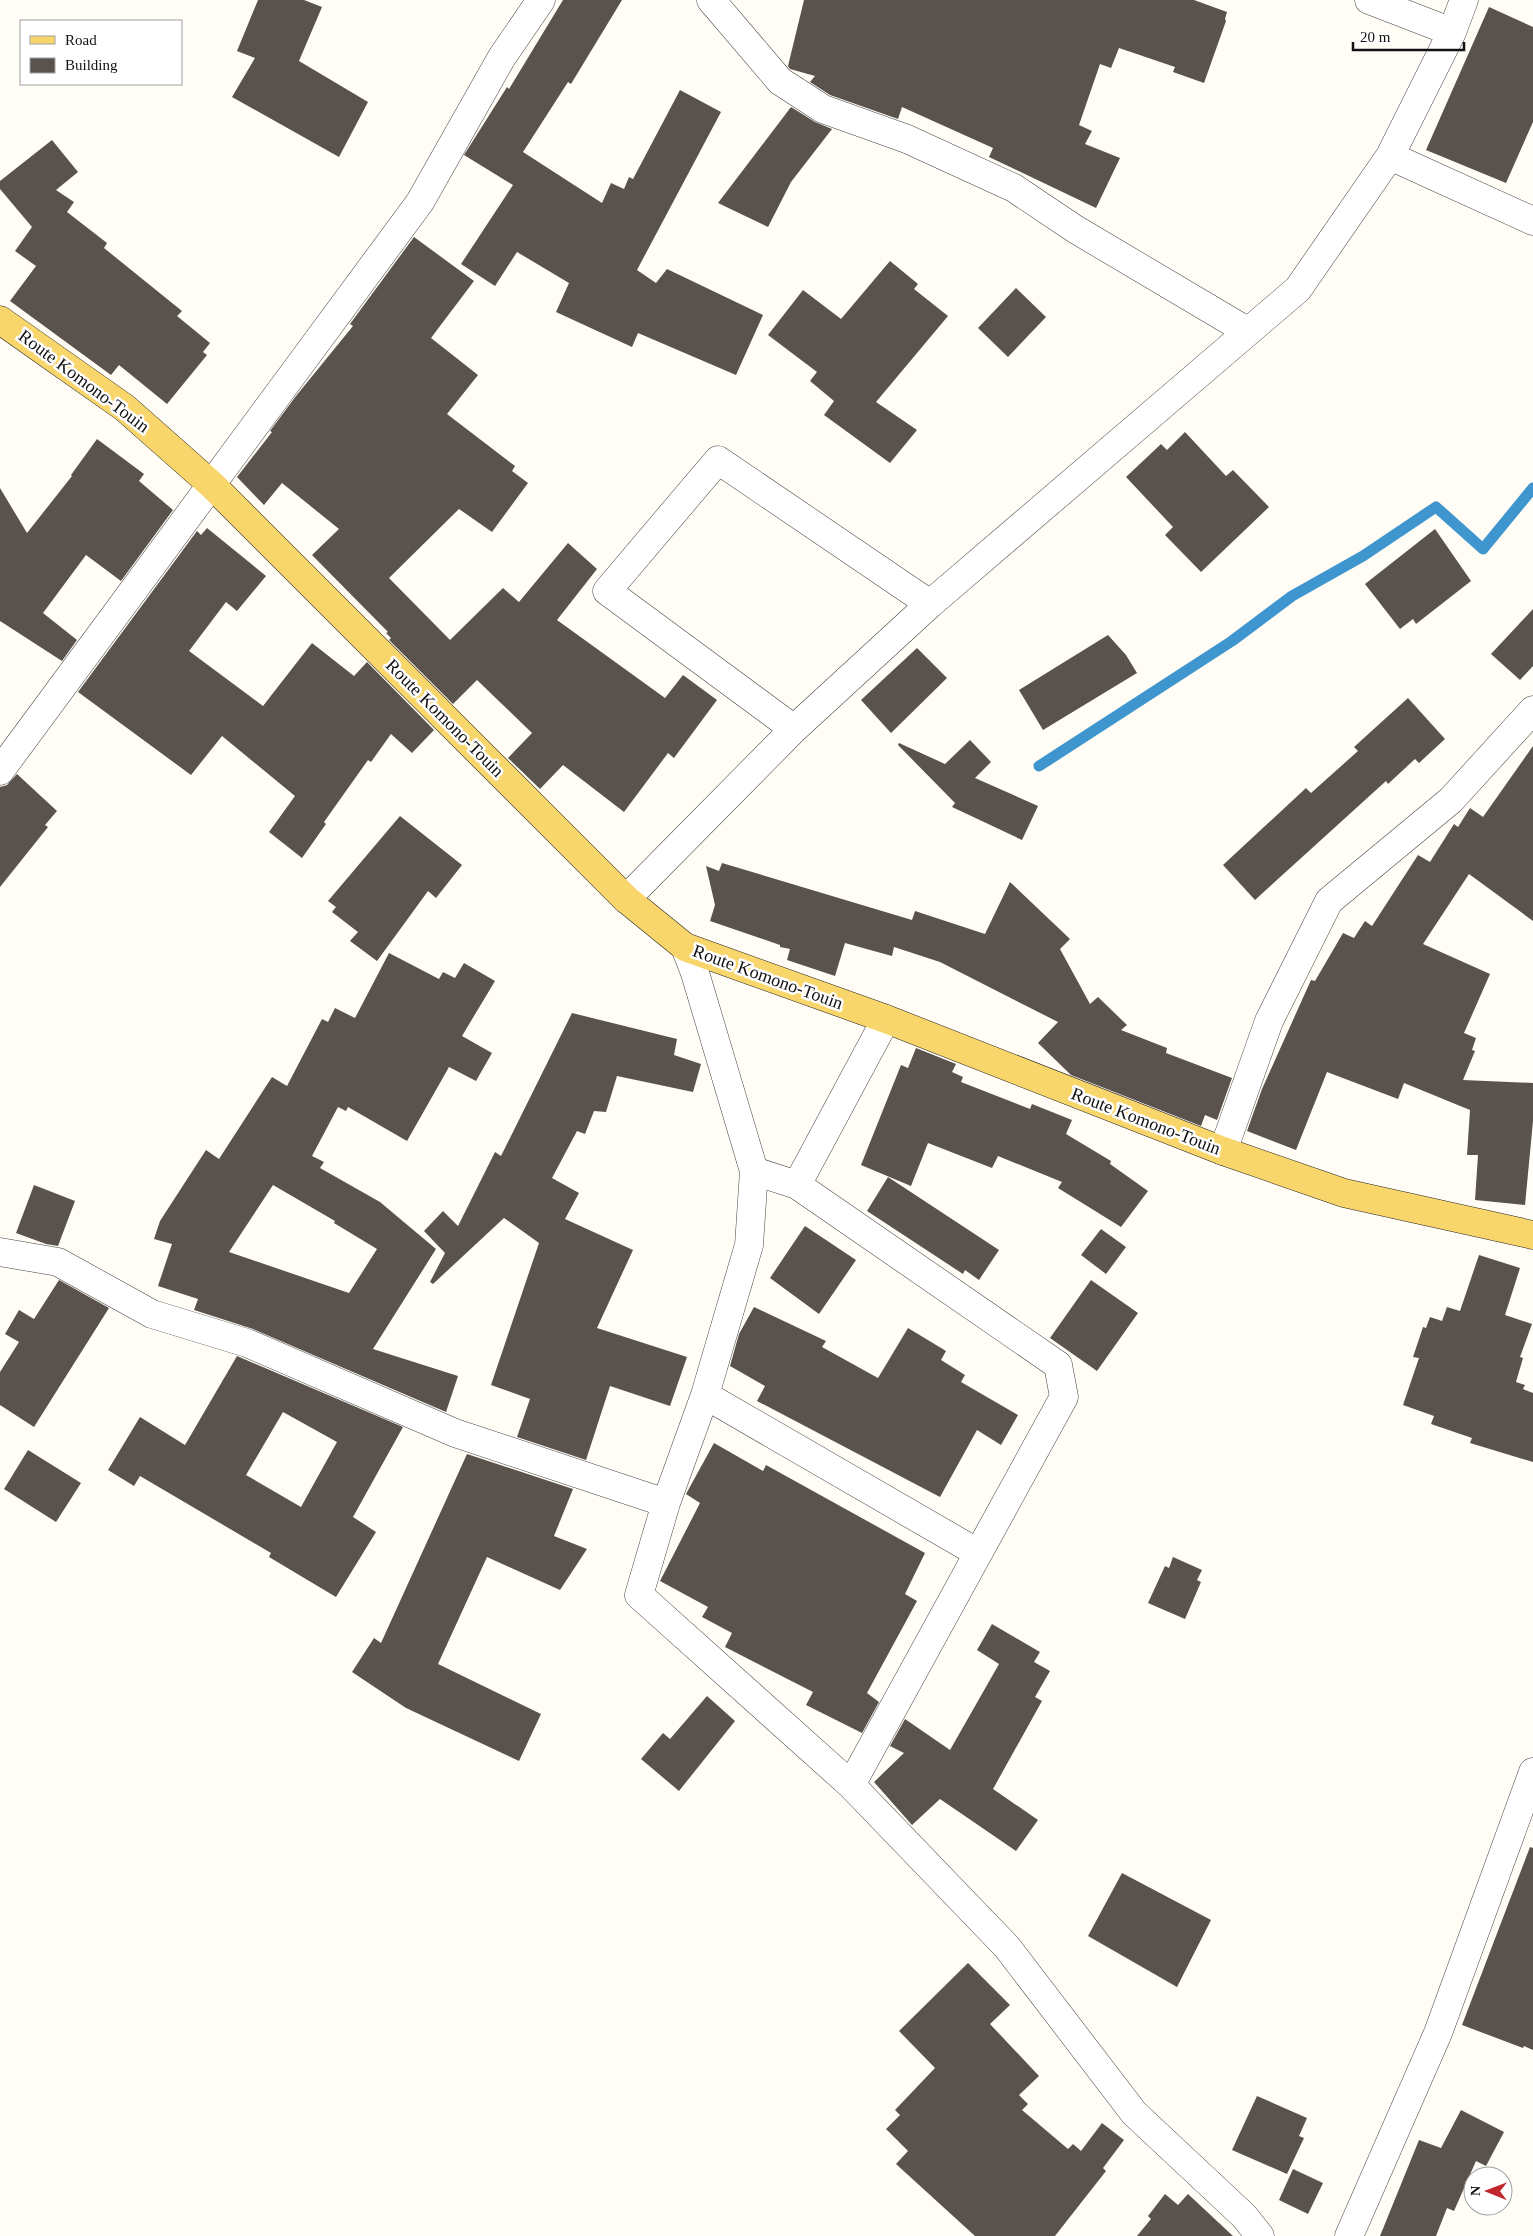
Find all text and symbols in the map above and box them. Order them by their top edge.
legend [20,20,182,85]
scale bar [1353,20,1464,52]
text: 20 m [1360,29,1391,45]
text: Road [65,32,97,48]
text: Building [65,57,118,73]
street label: Route Komono-Touin [15,325,153,437]
street label: Route Komono-Touin [382,655,508,781]
street label: Route Komono-Touin [690,941,846,1013]
street label: Route Komono-Touin [1069,1083,1223,1159]
north arrow [1463,2166,1513,2216]
text: N [1468,2186,1483,2196]

